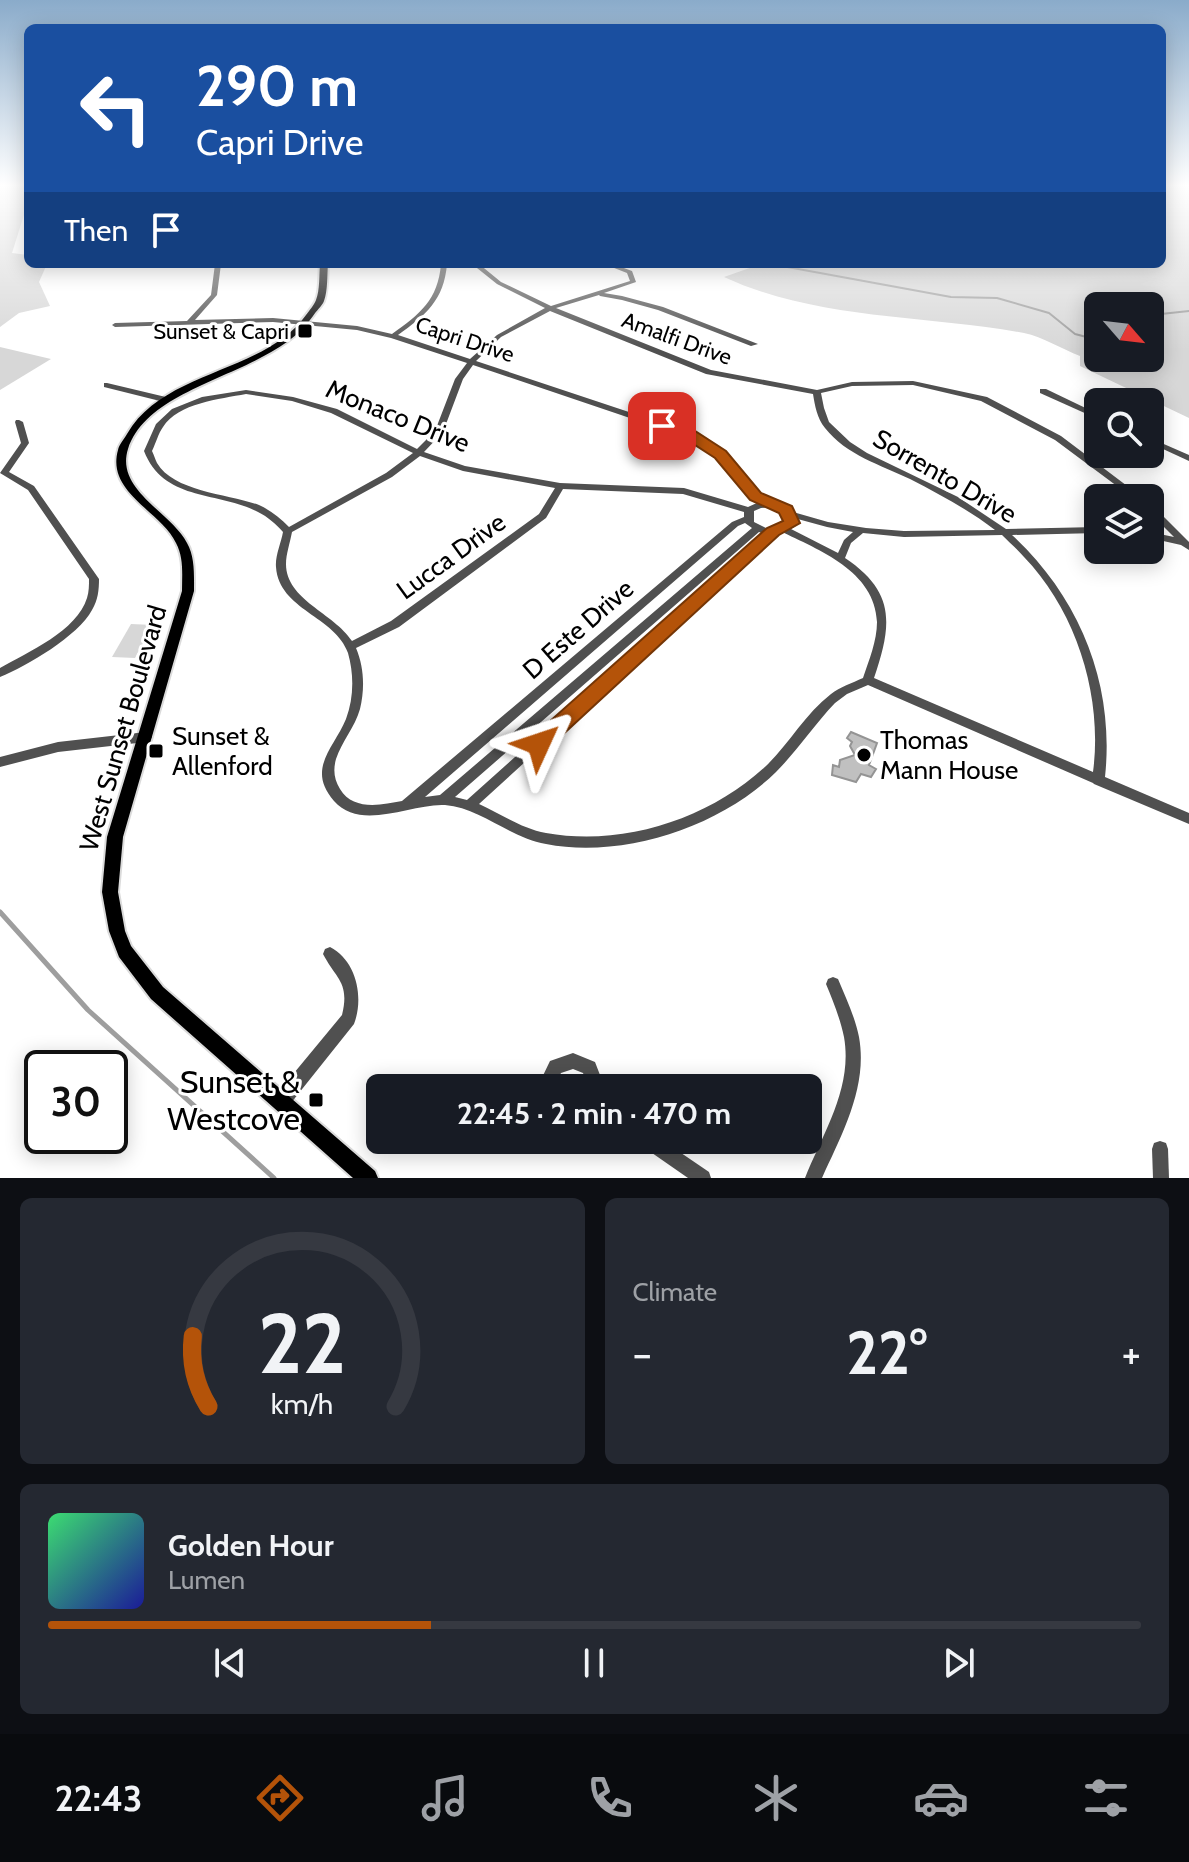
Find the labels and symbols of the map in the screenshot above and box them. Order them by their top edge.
north arrow [1084,292,1164,372]
street label: Amalfi Drive [618,306,735,371]
street label: Capri Drive [412,311,518,368]
place label: Sunset & Capri [153,318,289,345]
marker: Sunset & Capri [296,322,314,340]
street label: Monaco Drive [321,373,475,459]
pin [628,392,696,460]
street label: Sorrento Drive [868,422,1022,530]
street label: Lucca Drive [390,506,512,606]
street label: D Este Drive [516,572,640,686]
street label: West Sunset Boulevard [73,601,173,855]
position arrow [497,702,581,786]
place label: Sunset & Allenford [172,720,273,782]
place label: Thomas Mann House [880,724,1018,786]
marker: Sunset & Allenford [147,742,165,760]
marker: Thomas Mann House [855,746,873,764]
speed limit sign: 30 [24,1050,128,1154]
place label: Sunset & Westcove [167,1062,300,1138]
marker: Sunset & Westcove [307,1091,325,1109]

